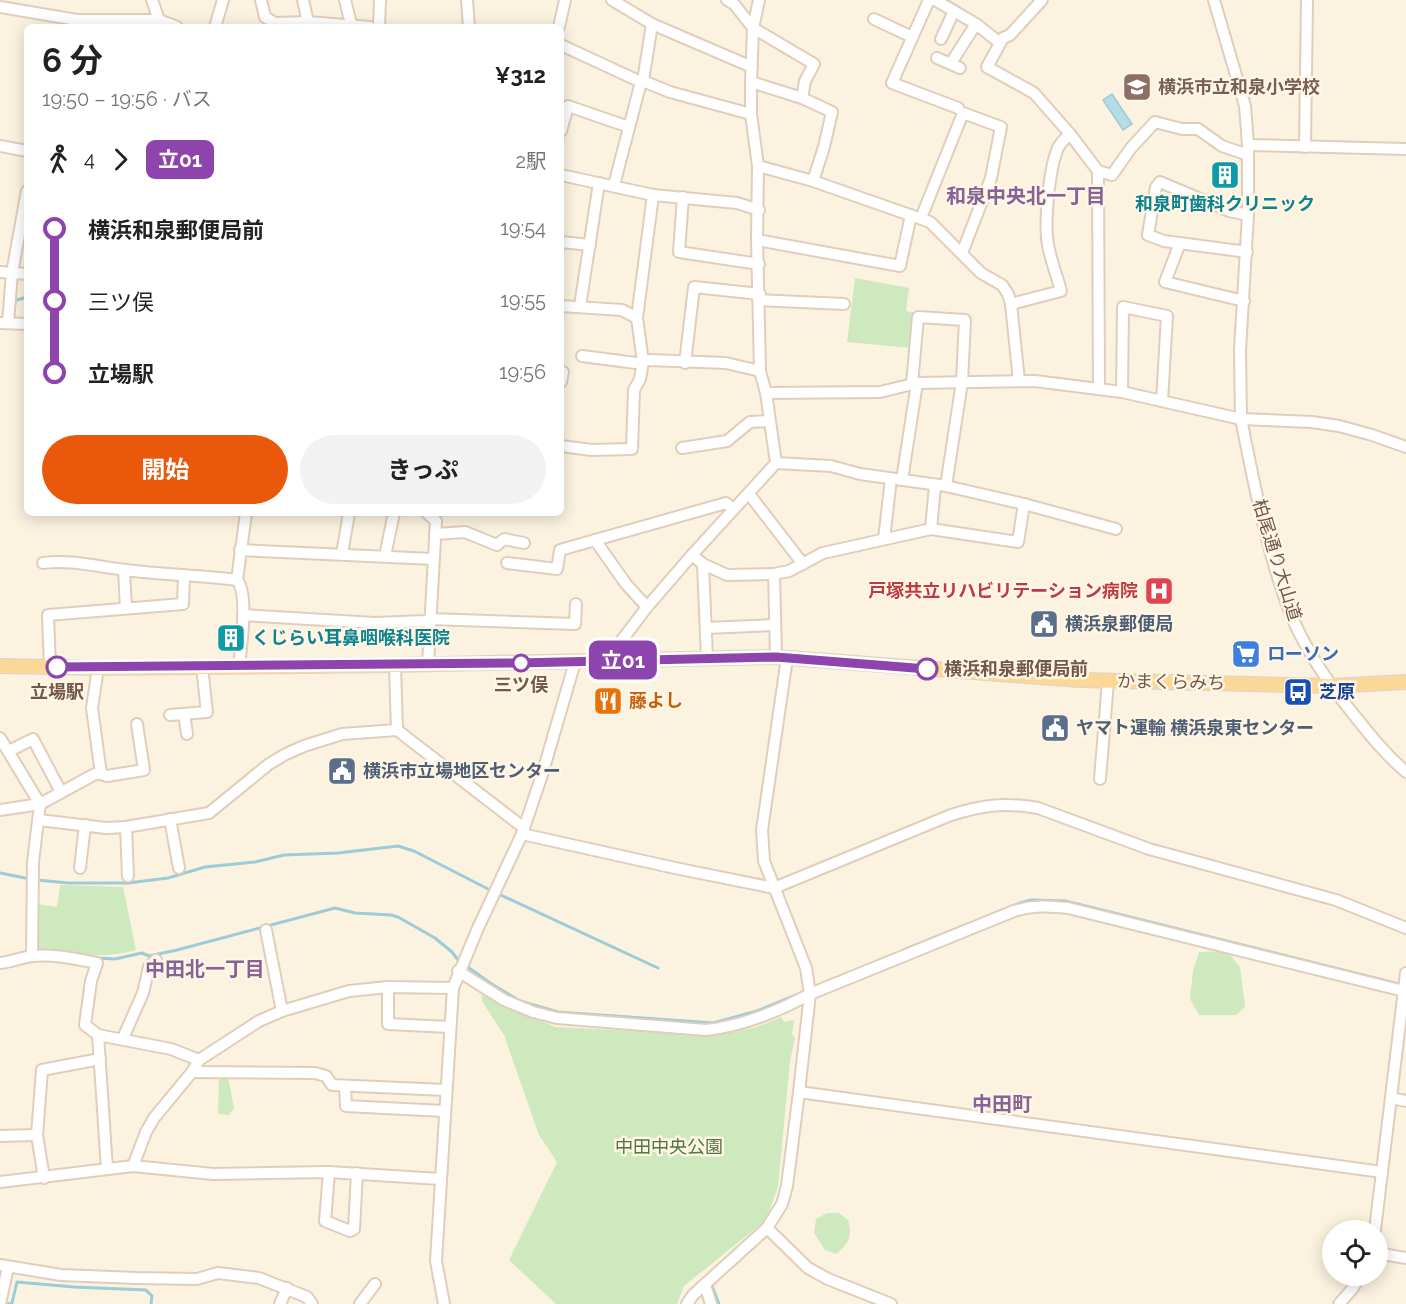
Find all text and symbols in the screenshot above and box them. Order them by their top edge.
text: 6 分 [42,41,103,80]
text: ¥312 [495,62,546,88]
school or university icon: 横浜市立和泉小学校 [1121,71,1153,103]
place label: 横浜市立和泉小学校 [1158,76,1320,97]
text: 19:50 – 19:56 · バス [42,87,212,111]
icon: walk [42,143,75,176]
icon: forward [104,143,137,176]
text: 4 [84,147,95,171]
text: 立01 [158,147,202,172]
text: 2駅 [516,149,546,173]
building icon: 和泉町歯科クリニック [1209,159,1241,191]
district label: 和泉中央北一丁目 [946,184,1106,208]
place label: 和泉町歯科クリニック [1135,193,1315,214]
text: 19:54 [500,216,546,240]
text: 横浜和泉郵便局前 [88,217,264,243]
text: 19:55 [500,288,546,312]
text: 三ツ俣 [88,289,154,315]
text: 19:56 [499,360,546,384]
text: 立場駅 [88,361,154,387]
button: 開始 [42,435,288,504]
button: きっぷ [300,435,546,504]
street label: 柏尾通り大山道 [1249,497,1306,623]
hospital icon: 戸塚共立リハビリテーション病院 [1143,575,1175,607]
place label: 戸塚共立リハビリテーション病院 [868,580,1138,601]
public building icon: 横浜泉郵便局 [1028,608,1060,640]
place label: 横浜泉郵便局 [1065,613,1173,634]
building icon: くじらい耳鼻咽喉科医院 [215,622,247,654]
place label: くじらい耳鼻咽喉科医院 [252,627,450,648]
supermarket icon: ローソン [1230,638,1262,670]
line badge: 立01 [588,640,658,680]
place label: ローソン [1267,643,1339,664]
text: 立01 [601,648,645,673]
marker: 三ツ俣 [512,654,530,672]
marker: 立場駅 [46,656,68,678]
marker: 横浜和泉郵便局前 [916,658,938,680]
place label: 横浜和泉郵便局前 [944,658,1088,679]
street label: かまくらみち [1117,670,1225,693]
place label: 三ツ俣 [494,674,549,695]
bus stop icon: 芝原 [1282,676,1314,708]
place label: 立場駅 [30,681,84,702]
place label: 芝原 [1319,681,1355,702]
restaurant icon: 藤よし [592,685,624,717]
place label: 藤よし [629,690,683,711]
public building icon: ヤマト運輸 横浜泉東センター [1039,712,1071,744]
place label: ヤマト運輸 横浜泉東センター [1076,717,1314,738]
public building icon: 横浜市立場地区センター [326,755,358,787]
place label: 横浜市立場地区センター [363,760,561,781]
district label: 中田北一丁目 [145,957,265,981]
district label: 中田町 [972,1092,1032,1116]
park label: 中田中央公園 [615,1136,723,1157]
map controls [1322,1220,1388,1286]
button: locate [1322,1220,1388,1286]

